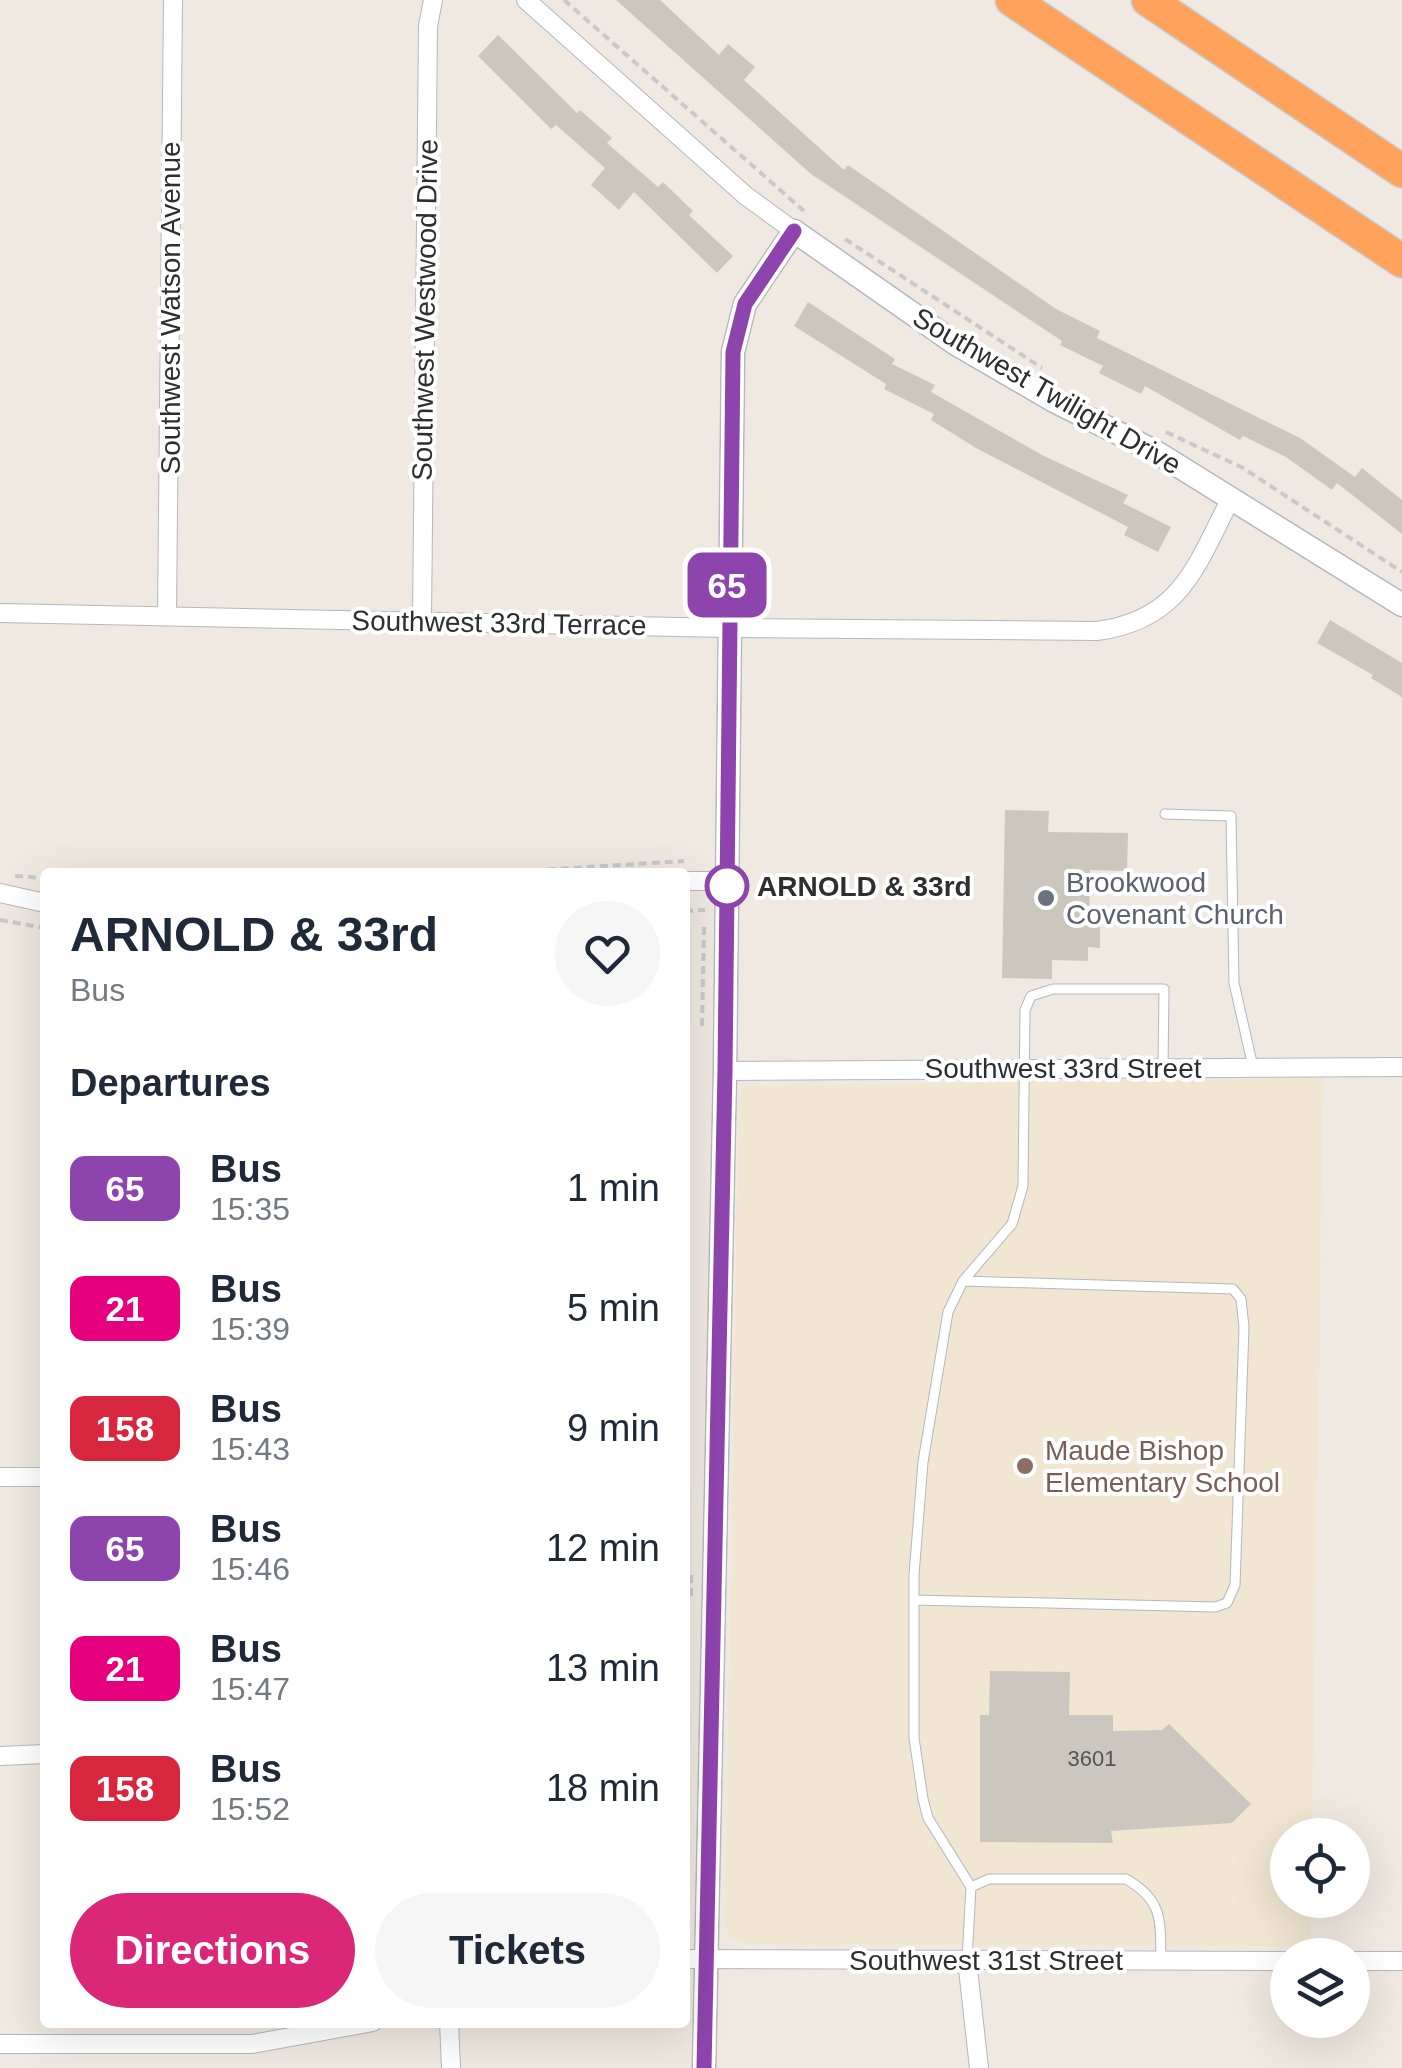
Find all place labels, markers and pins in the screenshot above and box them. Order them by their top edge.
marker: ARNOLD & 33rd [706,865,748,907]
place label: Brookwood Covenant Church [1066,867,1284,930]
place label: ARNOLD & 33rd [757,871,972,902]
marker: Brookwood Covenant Church [1035,887,1057,909]
place label: Maude Bishop Elementary School [1045,1435,1280,1498]
marker: Maude Bishop Elementary School [1014,1455,1036,1477]

